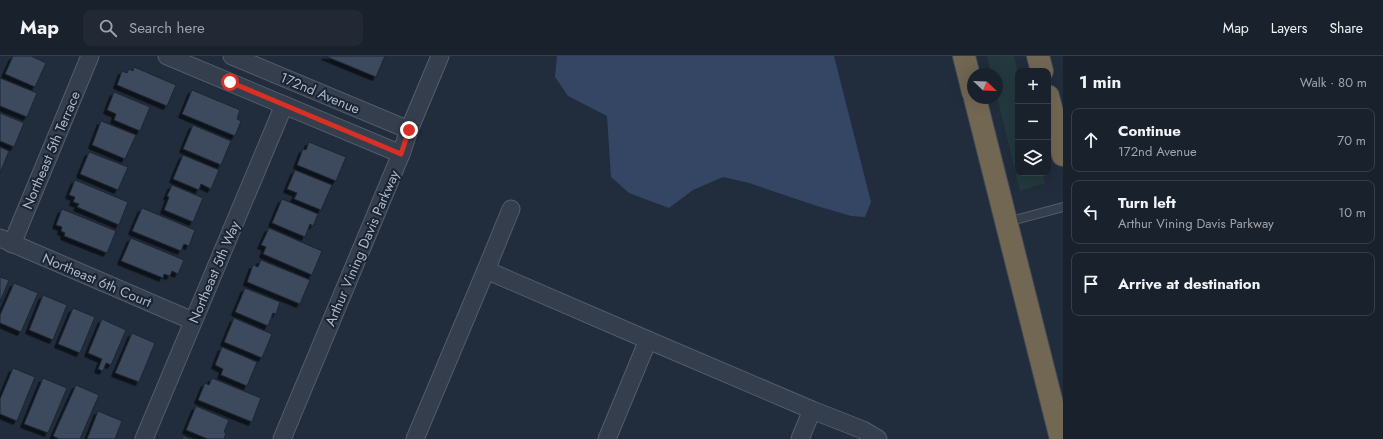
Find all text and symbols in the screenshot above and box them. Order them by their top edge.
search box [83,10,363,46]
text: Map [20,14,59,41]
icon: search [97,17,119,39]
text: Search here [129,17,205,39]
text: Map [1223,18,1249,38]
text: Layers [1271,18,1307,38]
text: Share [1329,18,1363,38]
street label: 172nd Avenue [277,67,363,119]
north arrow [967,68,1003,104]
map controls [1015,68,1051,176]
button: + [1015,68,1051,104]
text: 1 min [1079,70,1121,94]
route start [221,73,239,91]
text: Walk · 80 m [1300,73,1367,92]
street label: Northeast 5th Terrace [17,88,85,212]
button: − [1015,104,1051,140]
text: Continue [1118,120,1181,142]
route end [400,121,418,139]
icon: ahead [1080,129,1102,151]
text: 70 m [1337,131,1366,150]
button: layers [1015,140,1051,176]
text: 172nd Avenue [1118,142,1197,161]
street label: Arthur Vining Davis Parkway [320,166,404,329]
text: Turn left [1118,192,1176,214]
icon: left [1080,201,1102,223]
text: 10 m [1338,203,1366,222]
text: Arthur Vining Davis Parkway [1118,214,1274,233]
street label: Northeast 5th Way [183,217,245,326]
street label: Northeast 6th Court [39,248,155,312]
icon: arrive [1080,273,1102,295]
text: Arrive at destination [1118,273,1260,295]

